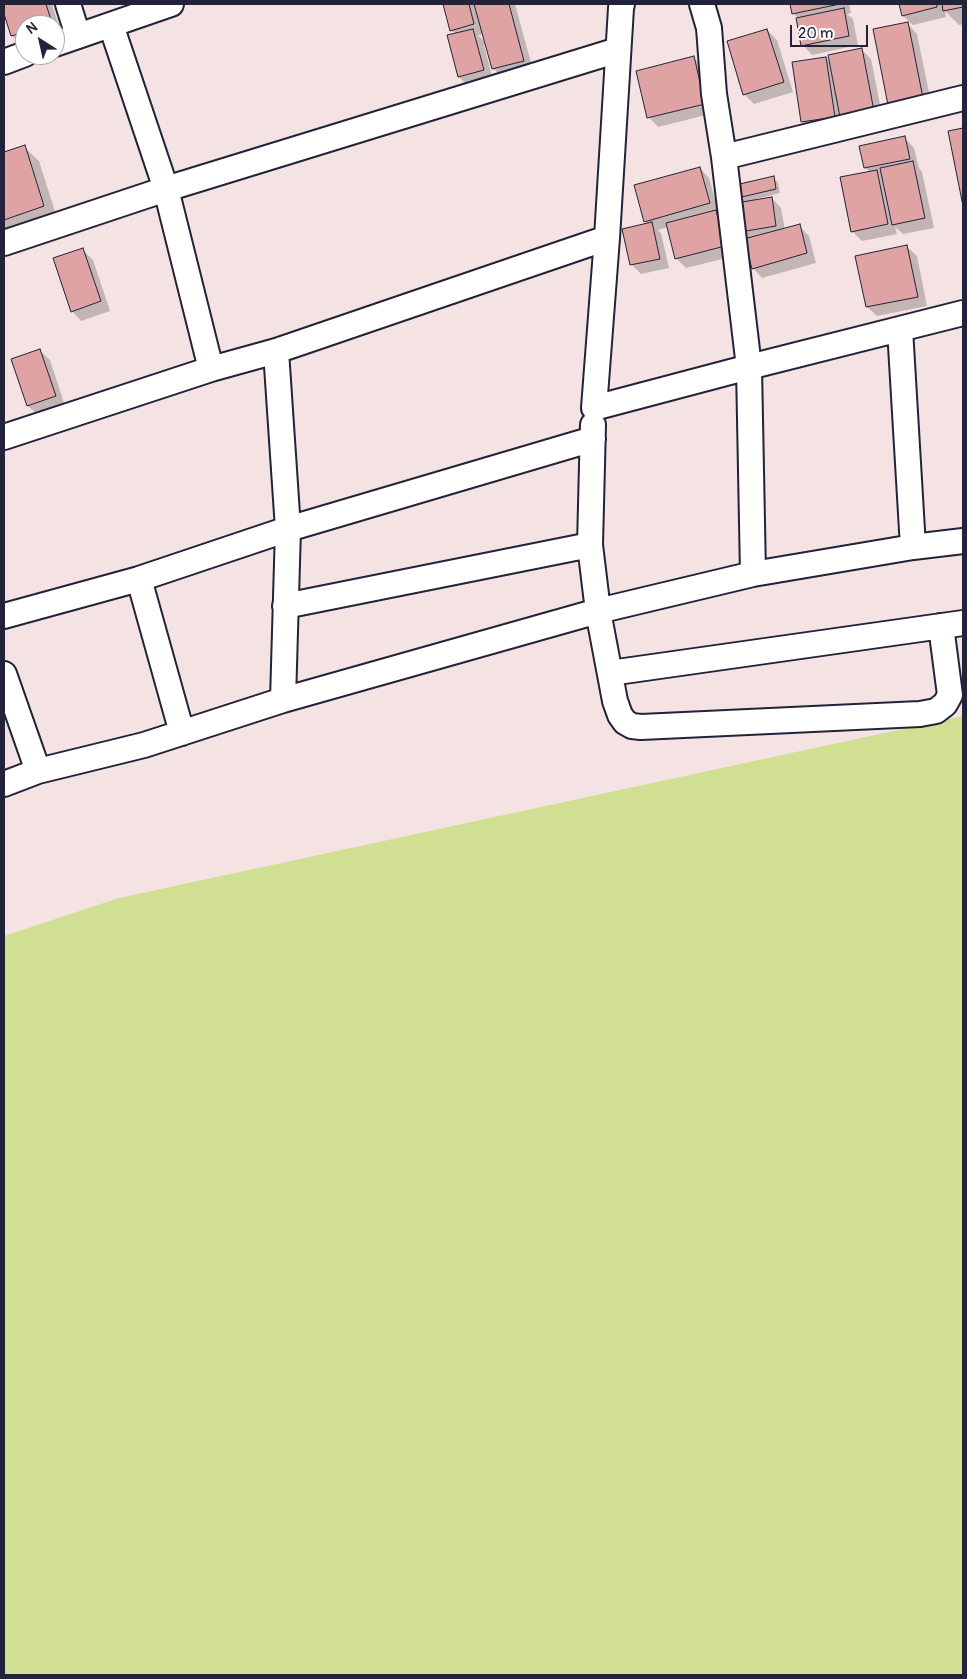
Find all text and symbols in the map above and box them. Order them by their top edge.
north arrow [15,15,65,65]
scale bar [792,15,870,47]
text: N [23,18,40,38]
text: 20 m [798,24,833,43]

